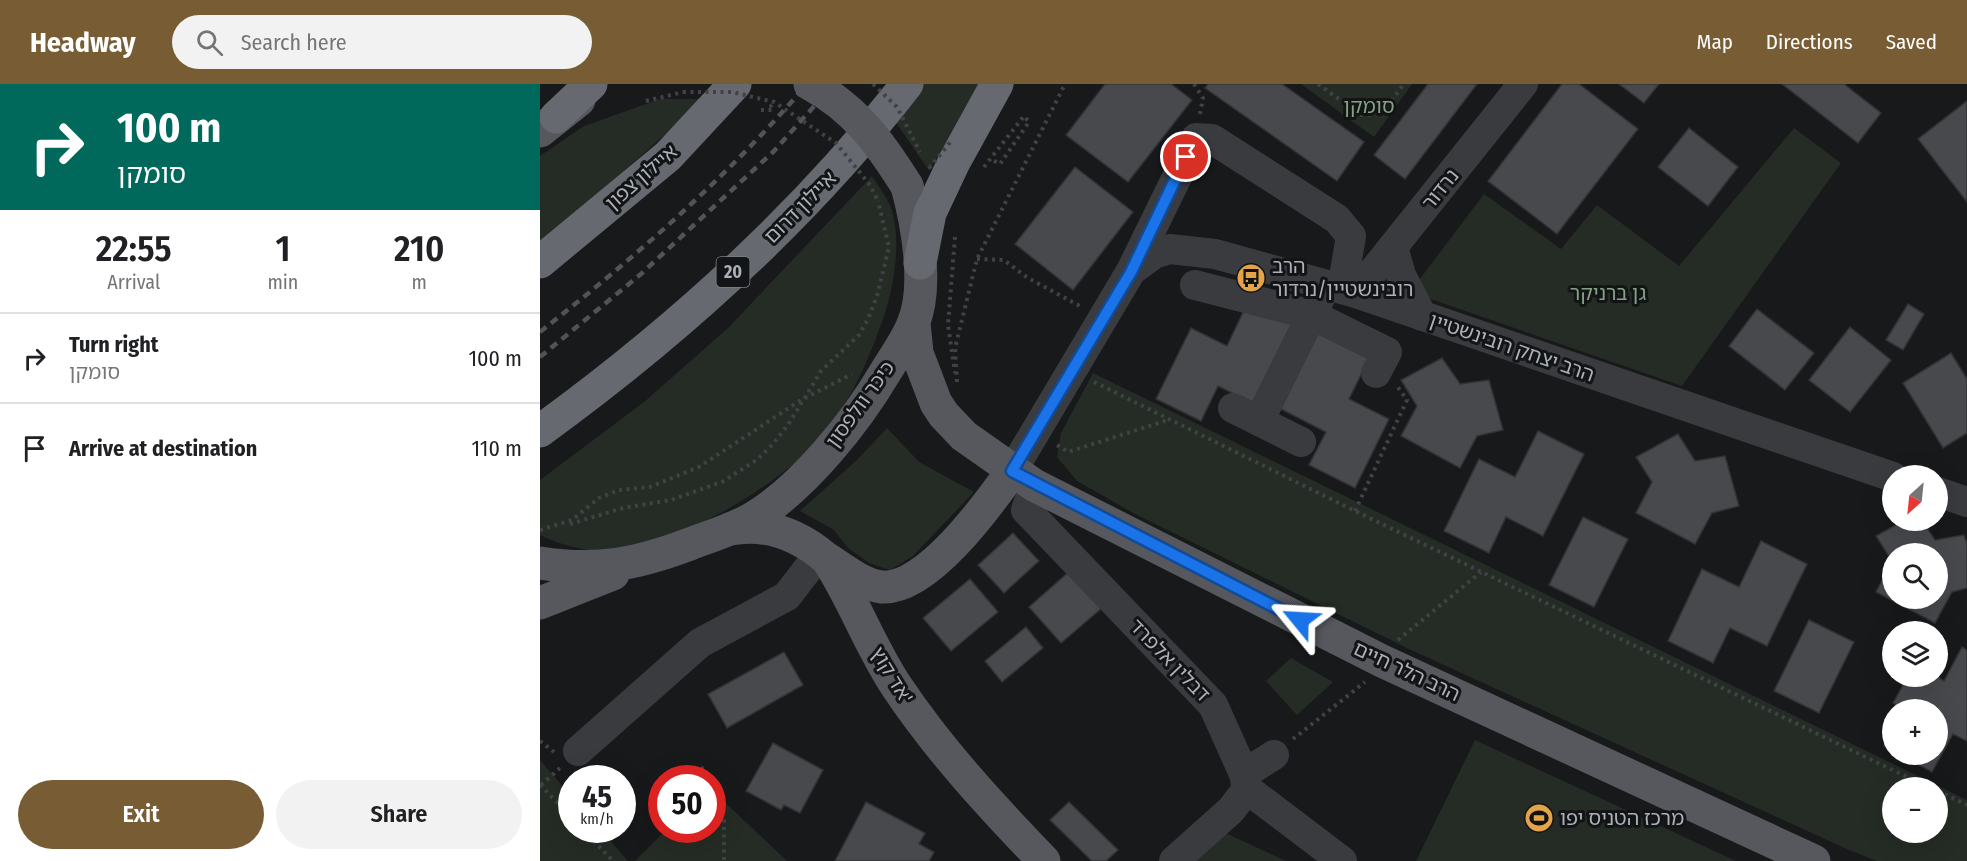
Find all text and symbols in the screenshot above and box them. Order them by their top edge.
search box [172,15,592,69]
text: Headway [30,26,136,59]
icon: search [193,26,226,59]
text: Search here [241,29,347,56]
text: Map [1696,29,1733,55]
text: Directions [1766,29,1853,55]
text: Saved [1886,29,1937,55]
park label: סומקן [1343,94,1395,118]
text: 100 m [117,103,221,153]
icon: right [18,108,96,186]
pin [1160,131,1211,182]
street label: איילון צפון [600,139,682,215]
icon: arrive [1169,140,1202,173]
text: סומקן [117,158,186,190]
street label: נרדור [1416,164,1464,214]
street label: איילון דרום [759,166,841,248]
text: 22:55 [96,227,172,271]
text: 1 [275,227,290,271]
text: 210 [394,227,444,271]
place label: הרב רובינשטיין/נרדור [1272,254,1413,301]
road number: 20 [716,257,750,287]
bus stop icon: הרב רובינשטיין/נרדור [1235,262,1267,294]
text: Arrival [107,270,160,294]
text: min [267,270,298,294]
text: m [411,270,427,294]
park label: גן ברניקר [1570,281,1647,305]
street label: הרב יצחק רובינשטיין [1426,308,1598,386]
text: Turn right [69,331,158,358]
icon: right [18,342,51,375]
text: 100 m [468,345,522,372]
street label: כיכר וולפסון [821,356,899,452]
text: סומקן [69,360,120,384]
icon: arrive [18,432,51,465]
text: Arrive at destination [69,435,257,462]
text: 110 m [472,435,522,462]
north arrow [1882,465,1948,531]
map controls [1882,465,1948,843]
button: search [1882,543,1948,609]
position arrow [1268,588,1332,652]
street label: דבלין אלפרד [1125,614,1215,706]
button: layers [1882,621,1948,687]
street label: הרב הלר חיים [1350,636,1464,706]
street label: אד קוץ' [866,643,918,707]
button: + [1882,699,1948,765]
speed limit sign: 50 [648,765,726,843]
button: − [1882,777,1948,843]
text: 45 [582,779,612,815]
button: Exit [18,780,264,849]
button: Share [276,780,522,849]
sports icon: מרכז הטניס יפו [1523,802,1555,834]
place label: מרכז הטניס יפו [1560,806,1684,830]
text: km/h [580,810,614,828]

